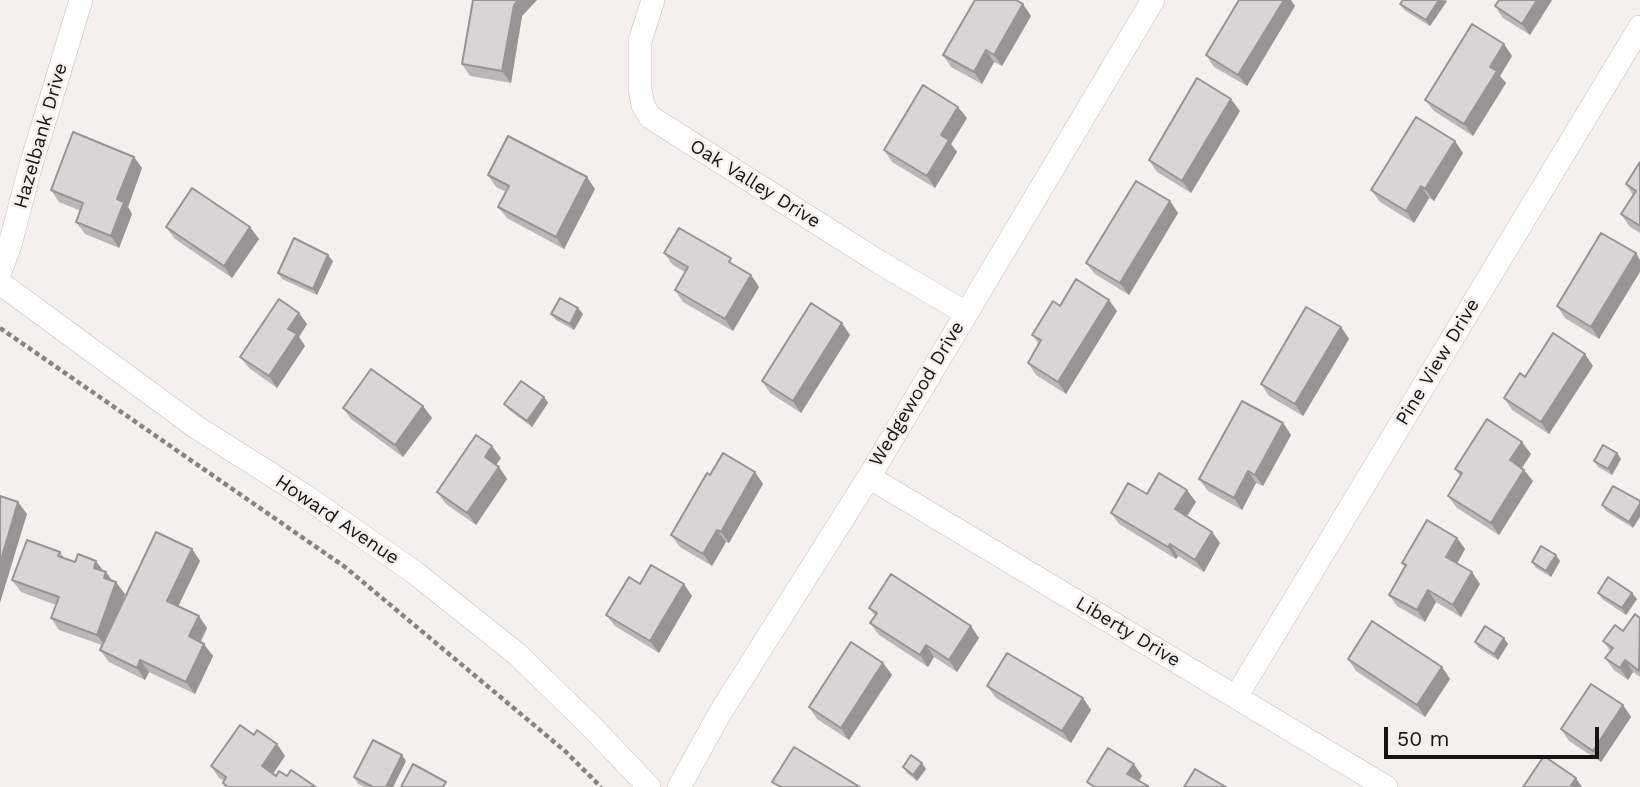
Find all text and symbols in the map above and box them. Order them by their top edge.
street label: Hazelbank Drive [9,61,73,211]
street label: Oak Valley Drive [685,135,825,233]
street label: Pine View Drive [1391,295,1485,429]
street label: Wedgewood Drive [865,317,969,471]
street label: Howard Avenue [271,470,403,570]
street label: Liberty Drive [1072,592,1184,672]
scale bar [1388,714,1603,758]
text: 50 m [1397,726,1449,751]

